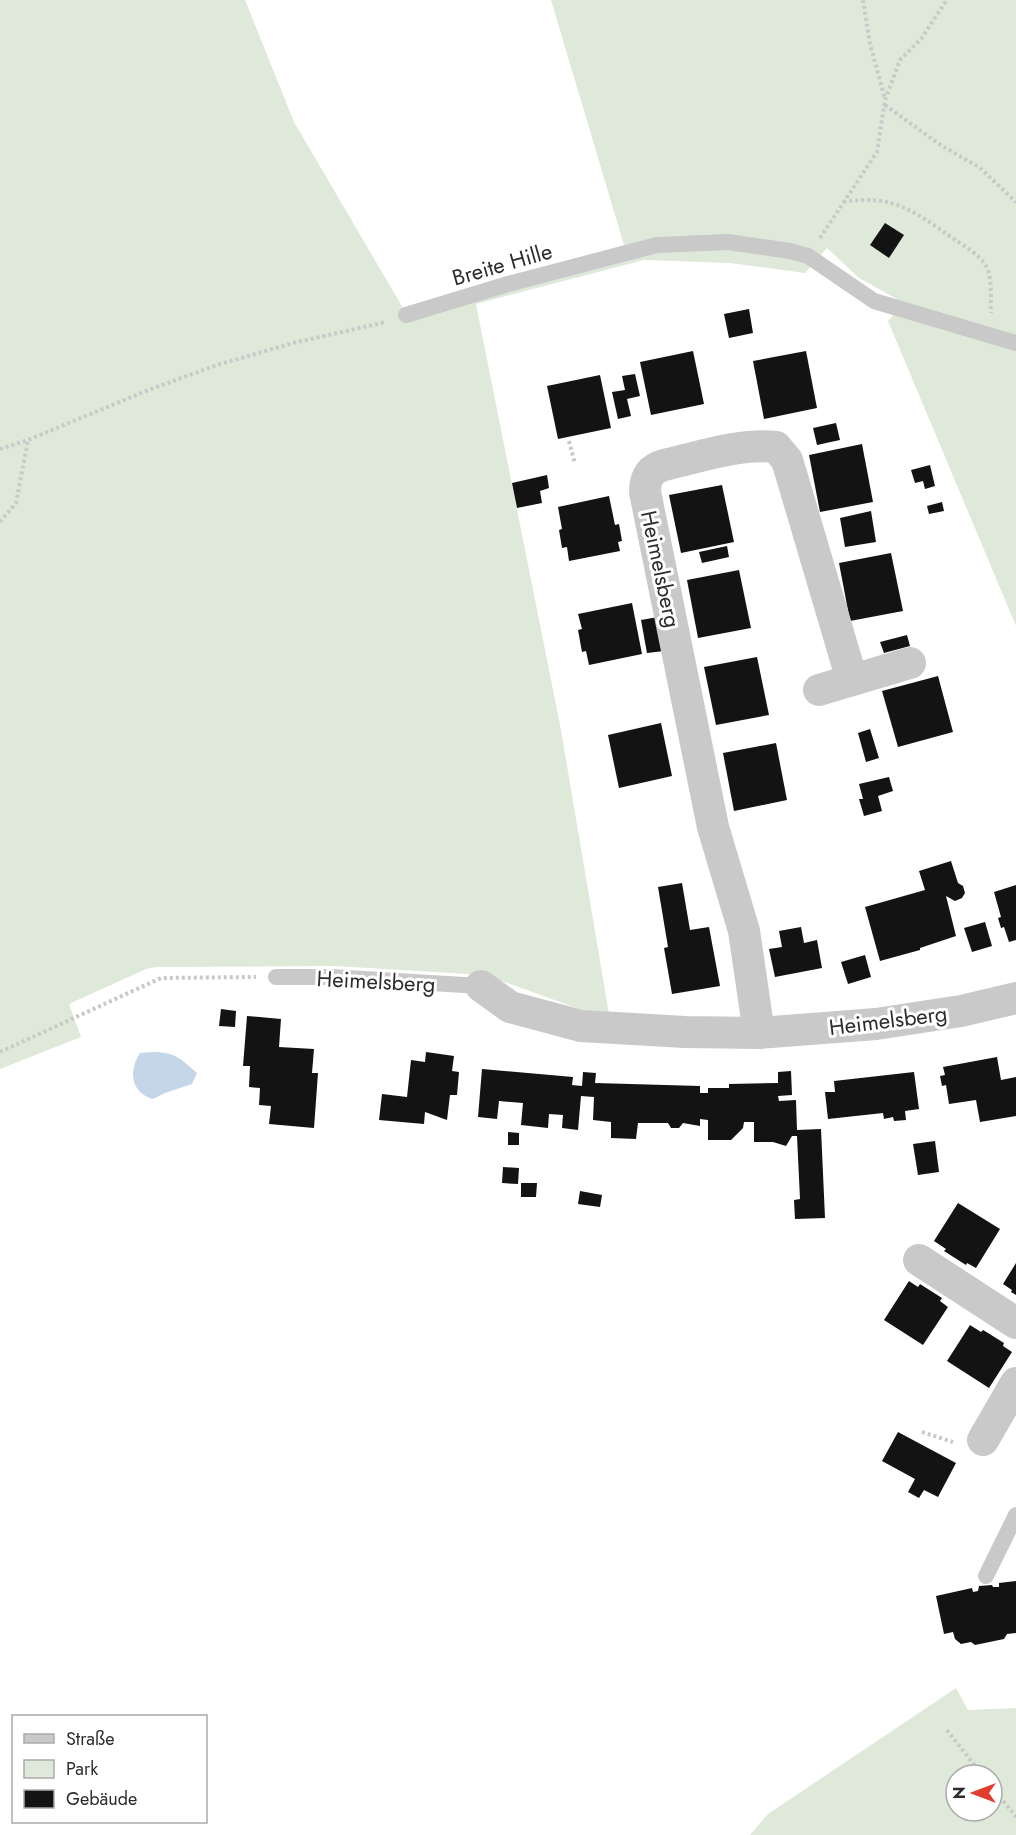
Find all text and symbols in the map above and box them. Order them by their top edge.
street label: Breite Hille [448,234,556,294]
street label: Heimelsberg [633,508,689,630]
street label: Heimelsberg [316,962,436,1000]
street label: Heimelsberg [827,997,949,1043]
legend [12,1715,207,1823]
text: Straße [66,1726,114,1752]
text: Park [66,1756,98,1782]
north arrow [944,1763,1004,1823]
text: Gebäude [66,1786,137,1812]
text: N [948,1787,971,1799]

